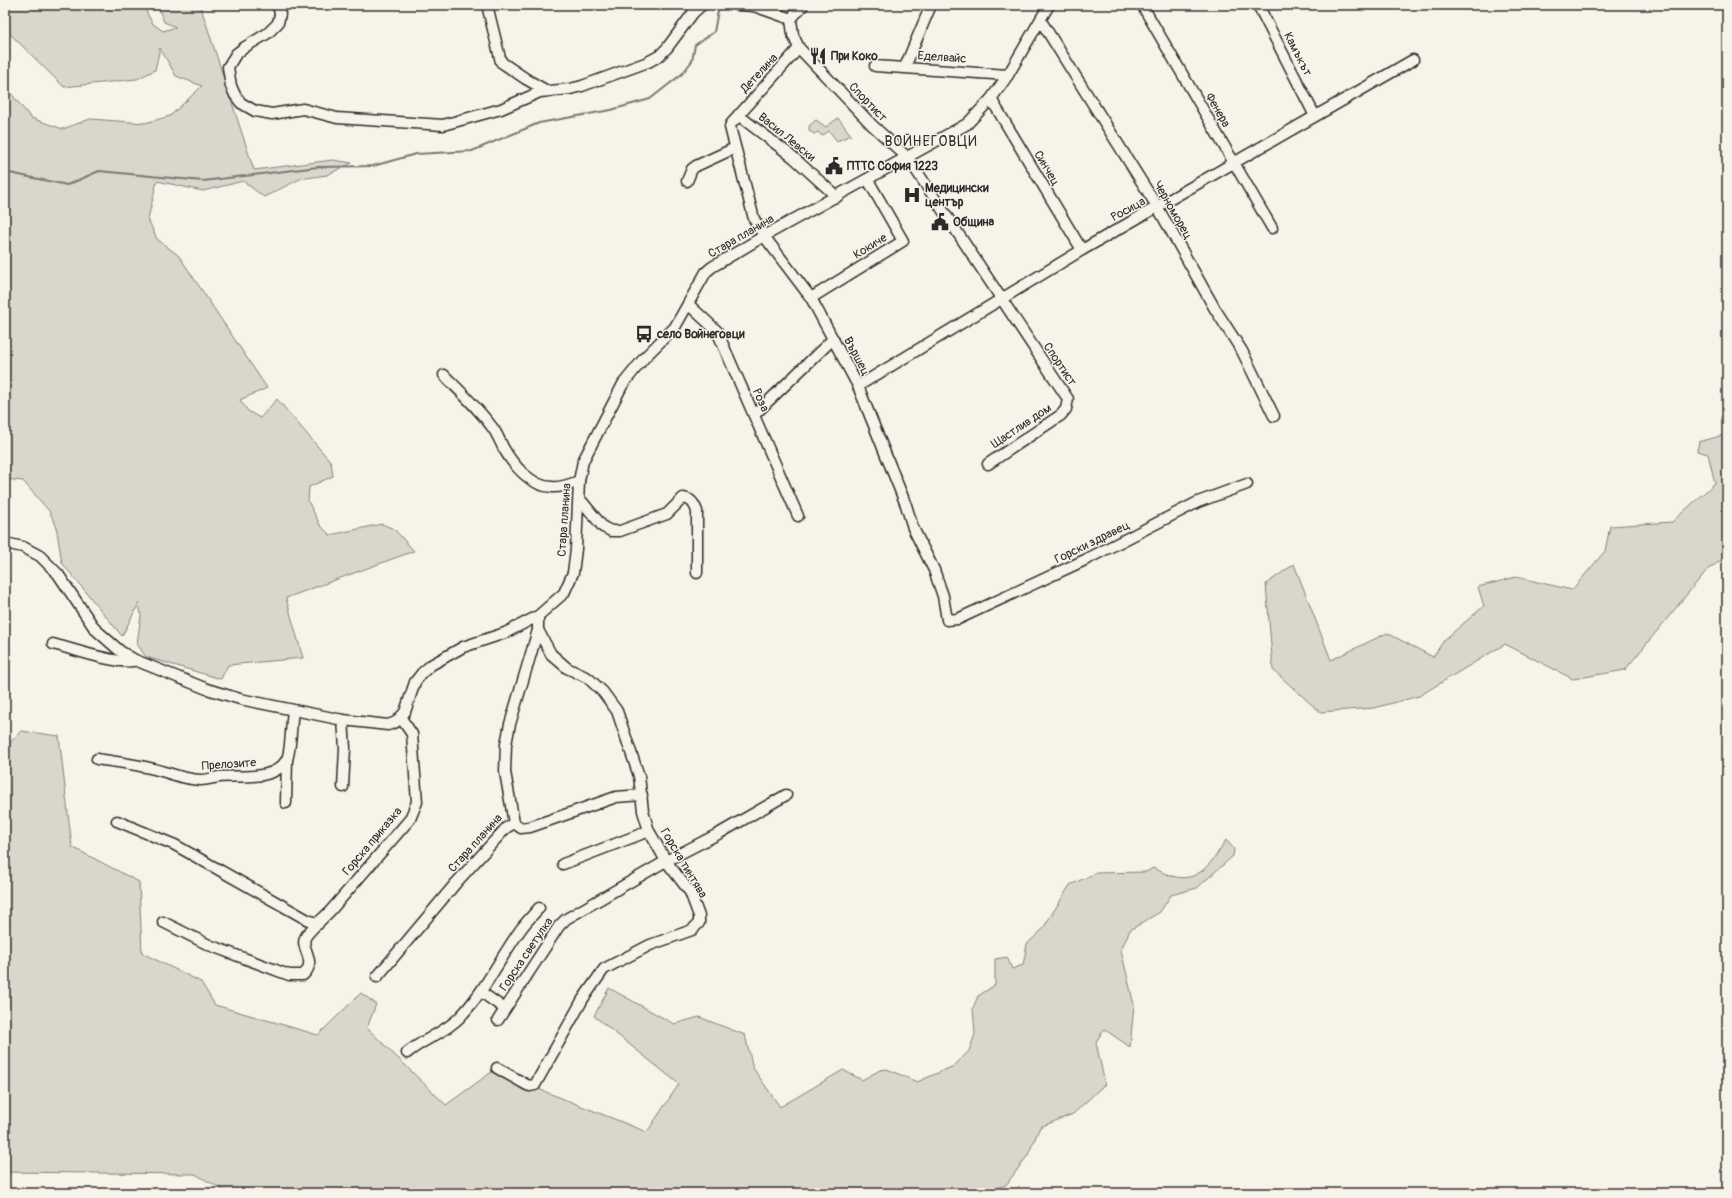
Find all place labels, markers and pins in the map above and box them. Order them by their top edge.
restaurant icon: При Коко [808,46,828,66]
place label: При Коко [831,49,878,64]
public building icon: ПТТС София 1223 [824,156,844,176]
place label: ПТТС София 1223 [847,159,938,174]
place label: Медицински център [925,181,989,210]
hospital icon: Медицински център [902,185,922,205]
public building icon: Община [930,212,950,232]
place label: Община [953,215,995,230]
bus stop icon: село Войнеговци [634,324,654,344]
place label: село Войнеговци [656,327,745,342]

